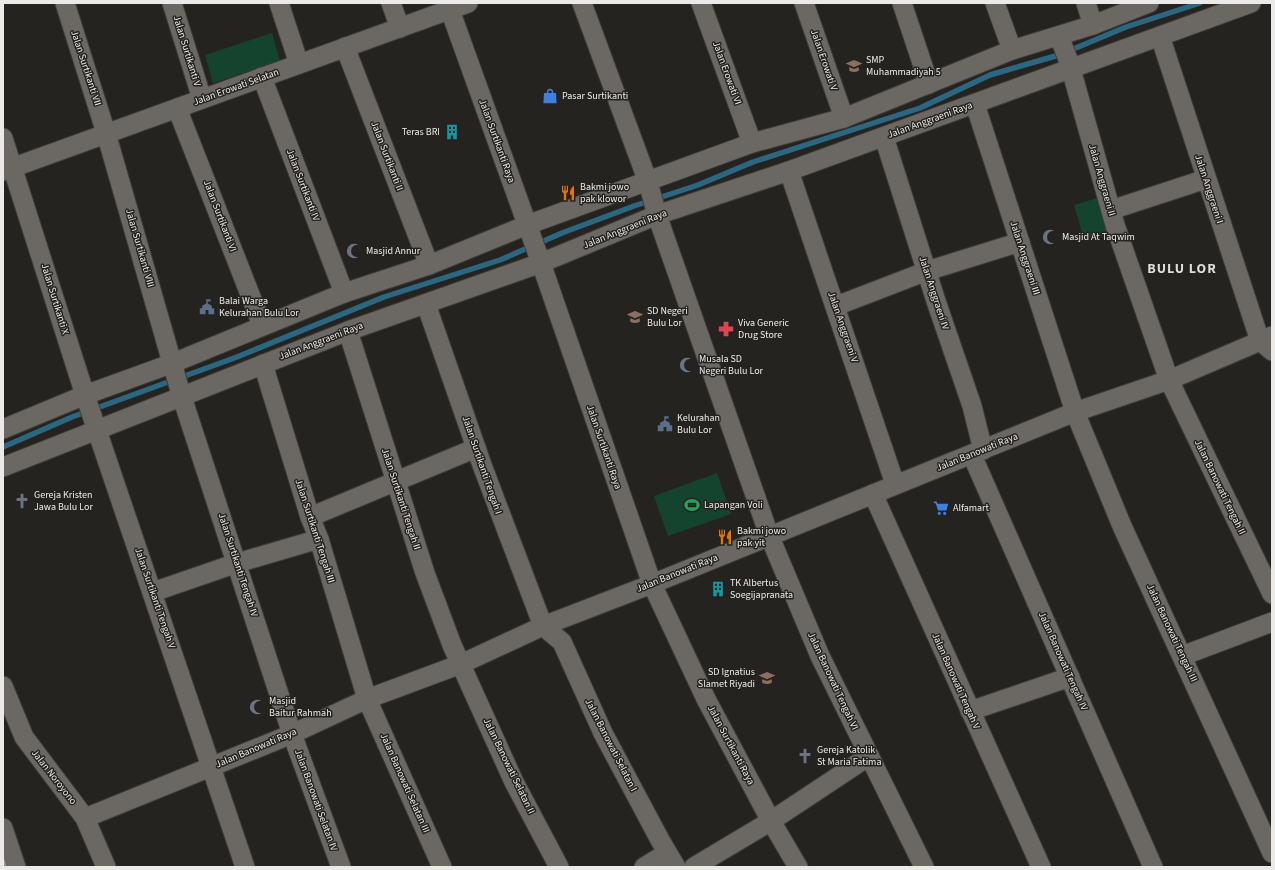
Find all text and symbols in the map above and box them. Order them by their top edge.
street label: Jalan Surtikanti V [170,14,205,89]
street label: Jalan Surtikanti VII [67,28,105,108]
street label: Jalan Erowati V [807,28,841,93]
street label: Jalan Erowati VI [709,39,745,107]
place label: SMP Muhammadiyah 5 [866,53,941,79]
school or university icon: SMP Muhammadiyah 5 [845,57,863,75]
street label: Jalan Erowati Selatan [191,65,281,109]
shop icon: Pasar Surtikanti [541,87,559,105]
place label: Pasar Surtikanti [562,89,628,103]
street label: Jalan Surtikanti Raya [475,97,519,185]
street label: Jalan Anggraeni Raya [886,98,974,142]
street label: Jalan Surtikanti II [367,119,407,193]
building icon: Teras BRI [443,123,461,141]
place label: Teras BRI [402,125,440,139]
street label: Jalan Anggraeni II [1085,142,1119,218]
street label: Jalan Surtikanti IV [283,147,323,224]
street label: Jalan Anggraeni I [1191,153,1227,225]
street label: Jalan Surtikanti VI [200,178,240,254]
place label: Bakmi jowo pak klowor [580,180,629,206]
restaurant icon: Bakmi jowo pak klowor [559,184,577,202]
street label: Jalan Anggraeni Raya [581,206,669,252]
street label: Jalan Surtikanti VIII [122,207,158,289]
street label: Jalan Anggraeni III [1006,219,1044,297]
mosque icon: Masjid At Taqwim [1041,228,1059,246]
place label: Masjid At Taqwim [1062,230,1135,244]
mosque icon: Masjid Annur [345,242,363,260]
place label: Masjid Annur [366,244,421,258]
street label: Jalan Anggraeni IV [915,254,953,332]
district label: BULU LOR [1147,259,1217,279]
street label: Jalan Surtikanti X [38,262,72,336]
street label: Jalan Anggraeni V [824,290,862,365]
place label: Balai Warga Kelurahan Bulu Lor [219,294,299,320]
public building icon: Balai Warga Kelurahan Bulu Lor [198,298,216,316]
place label: SD Negeri Bulu Lor [647,304,688,330]
school or university icon: SD Negeri Bulu Lor [626,308,644,326]
place label: Viva Generic Drug Store [738,316,790,342]
street label: Jalan Anggraeni Raya [277,318,365,364]
pharmacy icon: Viva Generic Drug Store [717,320,735,338]
place label: Musala SD Negeri Bulu Lor [699,352,764,378]
mosque icon: Musala SD Negeri Bulu Lor [678,356,696,374]
street label: Jalan Surtikanti Raya [583,403,625,491]
place label: Kelurahan Bulu Lor [677,411,720,437]
street label: Jalan Surtikanti Tengah I [459,414,505,516]
public building icon: Kelurahan Bulu Lor [656,415,674,433]
street label: Jalan Banowati Raya [934,429,1020,475]
street label: Jalan Banowati Tengah II [1191,437,1249,537]
street label: Jalan Surtikanti Tengah II [378,446,424,552]
street label: Jalan Surtikanti Tengah III [292,477,338,585]
place label: Gereja Kristen Jawa Bulu Lor [34,488,93,514]
church icon: Gereja Kristen Jawa Bulu Lor [13,492,31,510]
sports icon: Lapangan Voli [683,496,701,514]
place label: Lapangan Voli [704,498,763,512]
supermarket icon: Alfamart [932,499,950,517]
place label: Alfamart [953,501,990,515]
street label: Jalan Surtikanti Tengah IV [215,511,262,620]
place label: Bakmi jowo pak yit [737,524,786,550]
restaurant icon: Bakmi jowo pak yit [716,528,734,546]
street label: Jalan Surtikanti Tengah V [131,546,179,651]
street label: Jalan Banowati Raya [634,550,720,596]
place label: TK Albertus Soegijapranata [730,576,793,602]
building icon: TK Albertus Soegijapranata [709,580,727,598]
street label: Jalan Banowati Tengah III [1143,582,1201,684]
street label: Jalan Banowati Tengah IV [1035,609,1091,713]
street label: Jalan Banowati Tengah VI [804,630,862,732]
street label: Jalan Banowati Tengah V [928,631,984,732]
place label: SD Ignatius Slamet Riyadi [698,665,755,691]
school or university icon: SD Ignatius Slamet Riyadi [758,669,776,687]
place label: Masjid Baitur Rahmah [269,694,332,720]
street label: Jalan Banowati Selatan I [581,696,641,794]
mosque icon: Masjid Baitur Rahmah [248,698,266,716]
street label: Jalan Surtikanti Raya [704,703,758,787]
street label: Jalan Banowati Selatan II [480,716,538,816]
street label: Jalan Banowati Raya [213,725,299,771]
street label: Jalan Banowati Selatan III [377,731,433,835]
place label: Gereja Katolik St Maria Fatima [817,743,881,769]
street label: Jalan Noroyono [28,746,80,808]
street label: Jalan Banowati Selatan IV [291,747,341,854]
church icon: Gereja Katolik St Maria Fatima [796,747,814,765]

